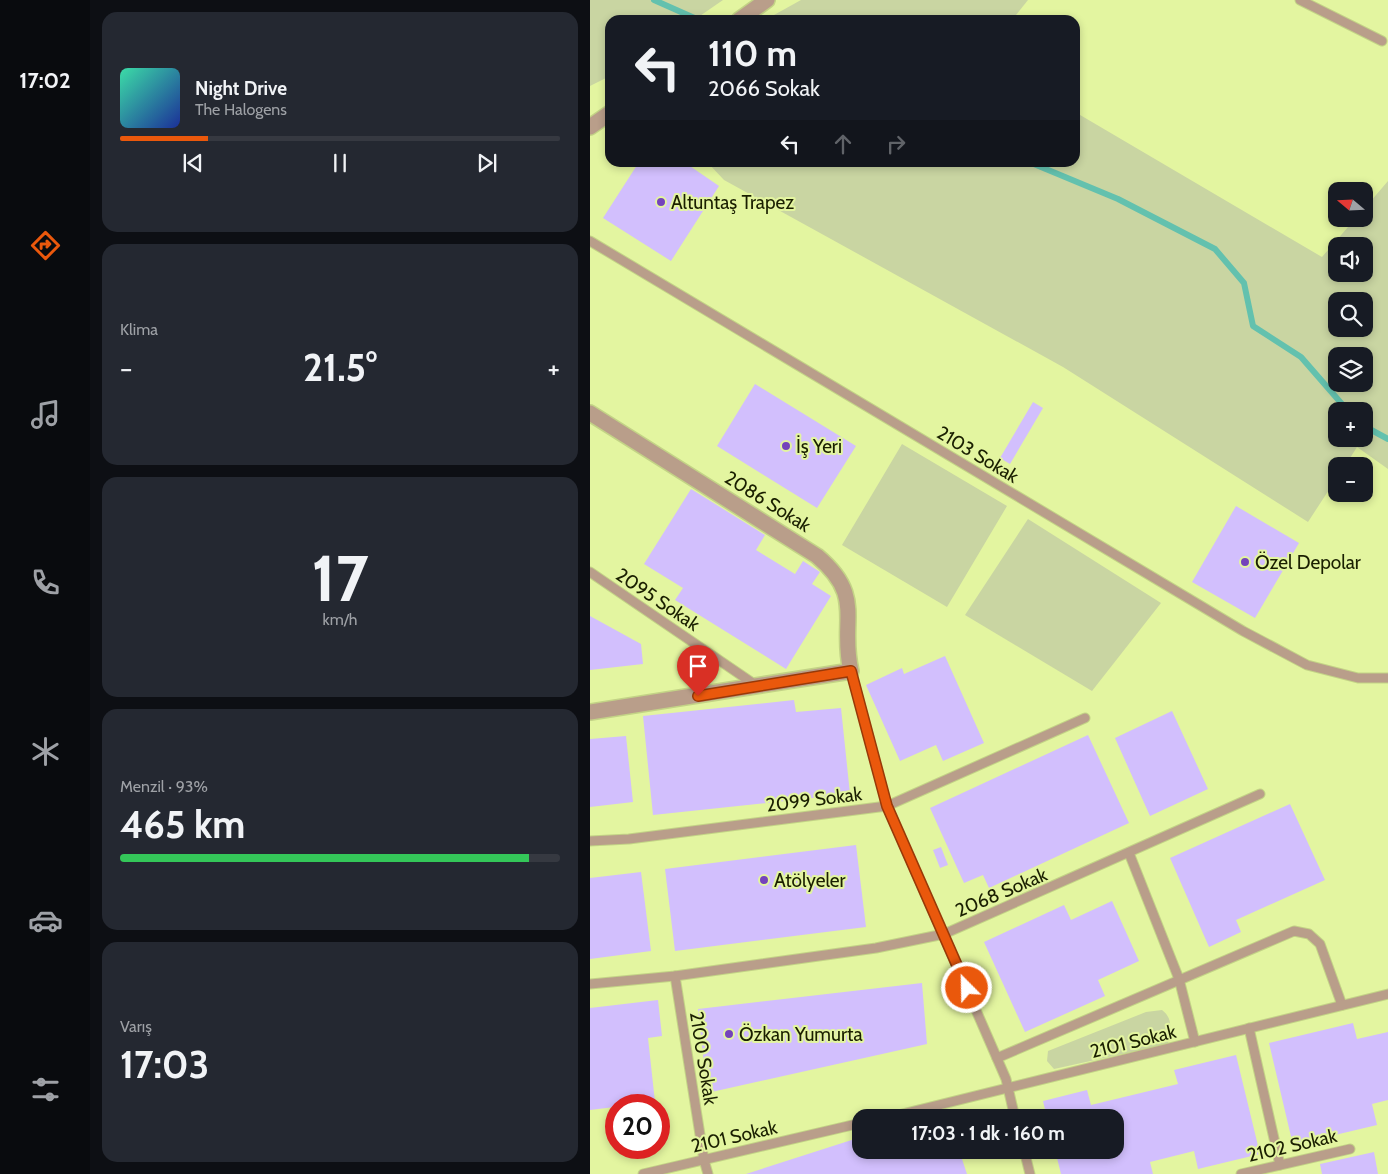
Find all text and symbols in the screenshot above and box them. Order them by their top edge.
text: 110 m [708,32,797,75]
icon: left [625,35,690,100]
text: 17:02 [19,67,71,94]
text: 2066 Sokak [708,75,820,102]
text: Night Drive [195,77,287,100]
text: The Halogens [195,100,287,119]
icon: left [776,130,804,158]
icon: ahead [829,130,857,158]
icon: right [882,130,910,158]
icon: previous [179,149,207,177]
icon: pause [326,149,354,177]
icon: next [473,149,501,177]
north arrow [1328,182,1372,228]
map controls [1328,182,1373,502]
place label: Altuntaş Trapez [671,191,794,214]
marker: Altuntaş Trapez [655,196,667,208]
icon: directions [28,228,63,263]
button: sound [1328,237,1373,282]
button: search [1328,292,1373,337]
text: Klima [120,320,158,339]
text: 21.5° [303,344,377,391]
button: layers [1328,347,1373,392]
text: − [120,351,132,385]
text: + [548,351,560,385]
icon: music [28,397,63,432]
button: + [1328,402,1373,447]
street label: 2103 Sokak [933,421,1023,488]
place label: İş Yeri [796,435,842,458]
marker: İş Yeri [780,440,792,452]
button: − [1328,457,1373,502]
street label: 2086 Sokak [720,466,816,537]
text: 17 [311,538,369,617]
place label: Özel Depolar [1255,551,1361,574]
marker: Özel Depolar [1239,556,1251,568]
street label: 2095 Sokak [611,563,704,636]
icon: phone [28,565,63,600]
text: km/h [322,610,358,629]
pin [677,645,719,696]
icon: arrive [684,652,712,680]
icon: climate [28,734,63,769]
text: Menzil · 93% [120,777,208,796]
street label: 2099 Sokak [765,782,864,817]
text: 465 km [120,801,245,848]
street label: 2068 Sokak [952,863,1051,922]
place label: Atölyeler [774,869,846,892]
marker: Atölyeler [758,874,770,886]
icon: car [28,903,63,938]
position arrow [940,961,992,1013]
street label: 2100 Sokak [685,1010,722,1107]
text: Varış [120,1017,152,1036]
street label: 2101 Sokak [1088,1020,1179,1063]
place label: Özkan Yumurta [739,1023,863,1046]
marker: Özkan Yumurta [723,1028,735,1040]
text: 17:03 [120,1041,209,1088]
icon: filters [28,1072,63,1107]
speed limit sign: 20 [605,1094,670,1159]
street label: 2101 Sokak [689,1115,780,1158]
text: 17:03 · 1 dk · 160 m [911,1122,1065,1145]
street label: 2102 Sokak [1245,1124,1340,1167]

